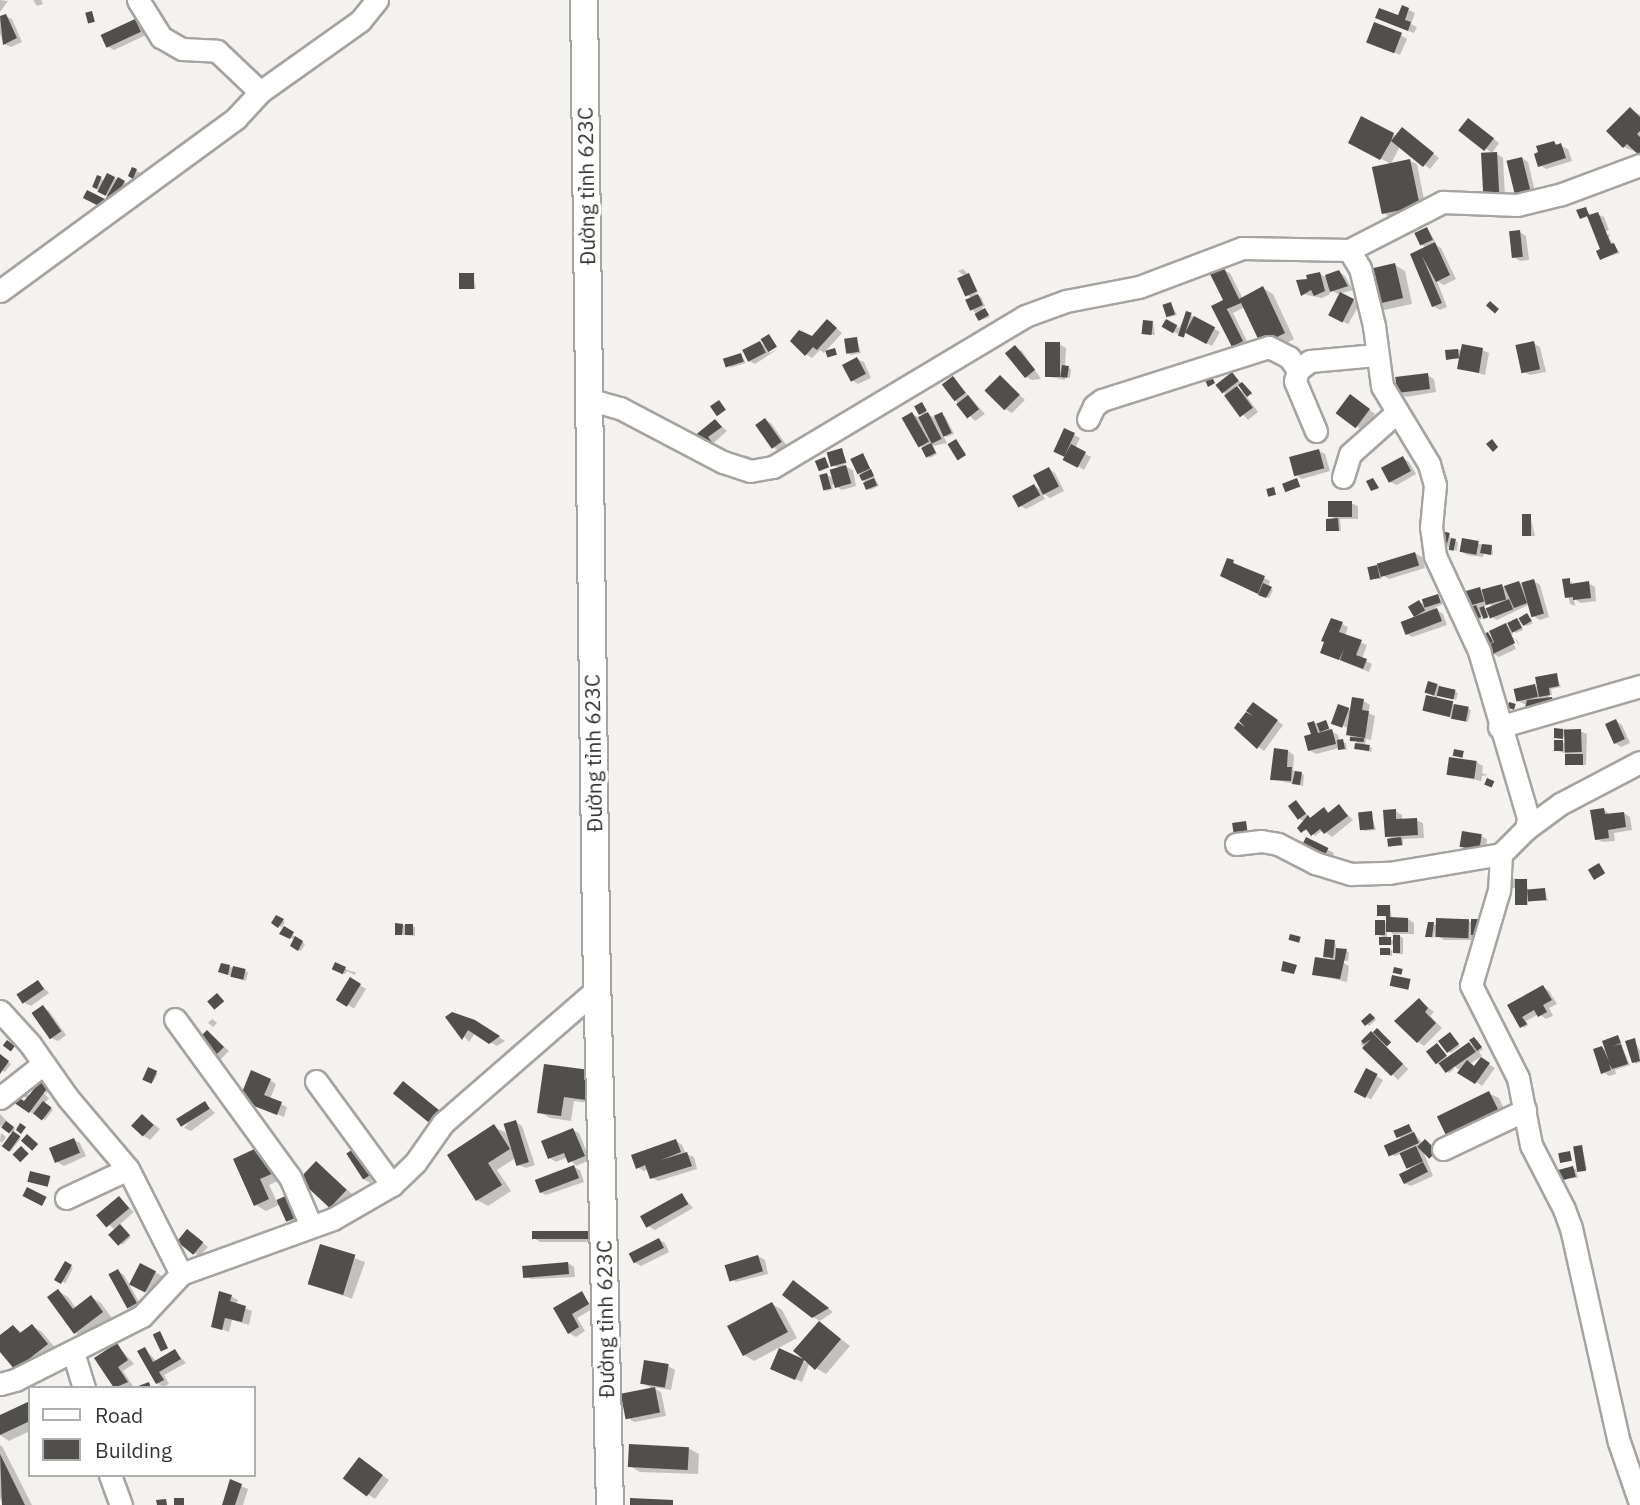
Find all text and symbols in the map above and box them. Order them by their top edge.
street label: Đường tỉnh 623C [572,107,600,265]
street label: Đường tỉnh 623C [579,674,607,832]
street label: Đường tỉnh 623C [591,1240,619,1398]
legend [28,1386,256,1477]
text: Road [95,1401,143,1429]
text: Building [95,1436,172,1464]

